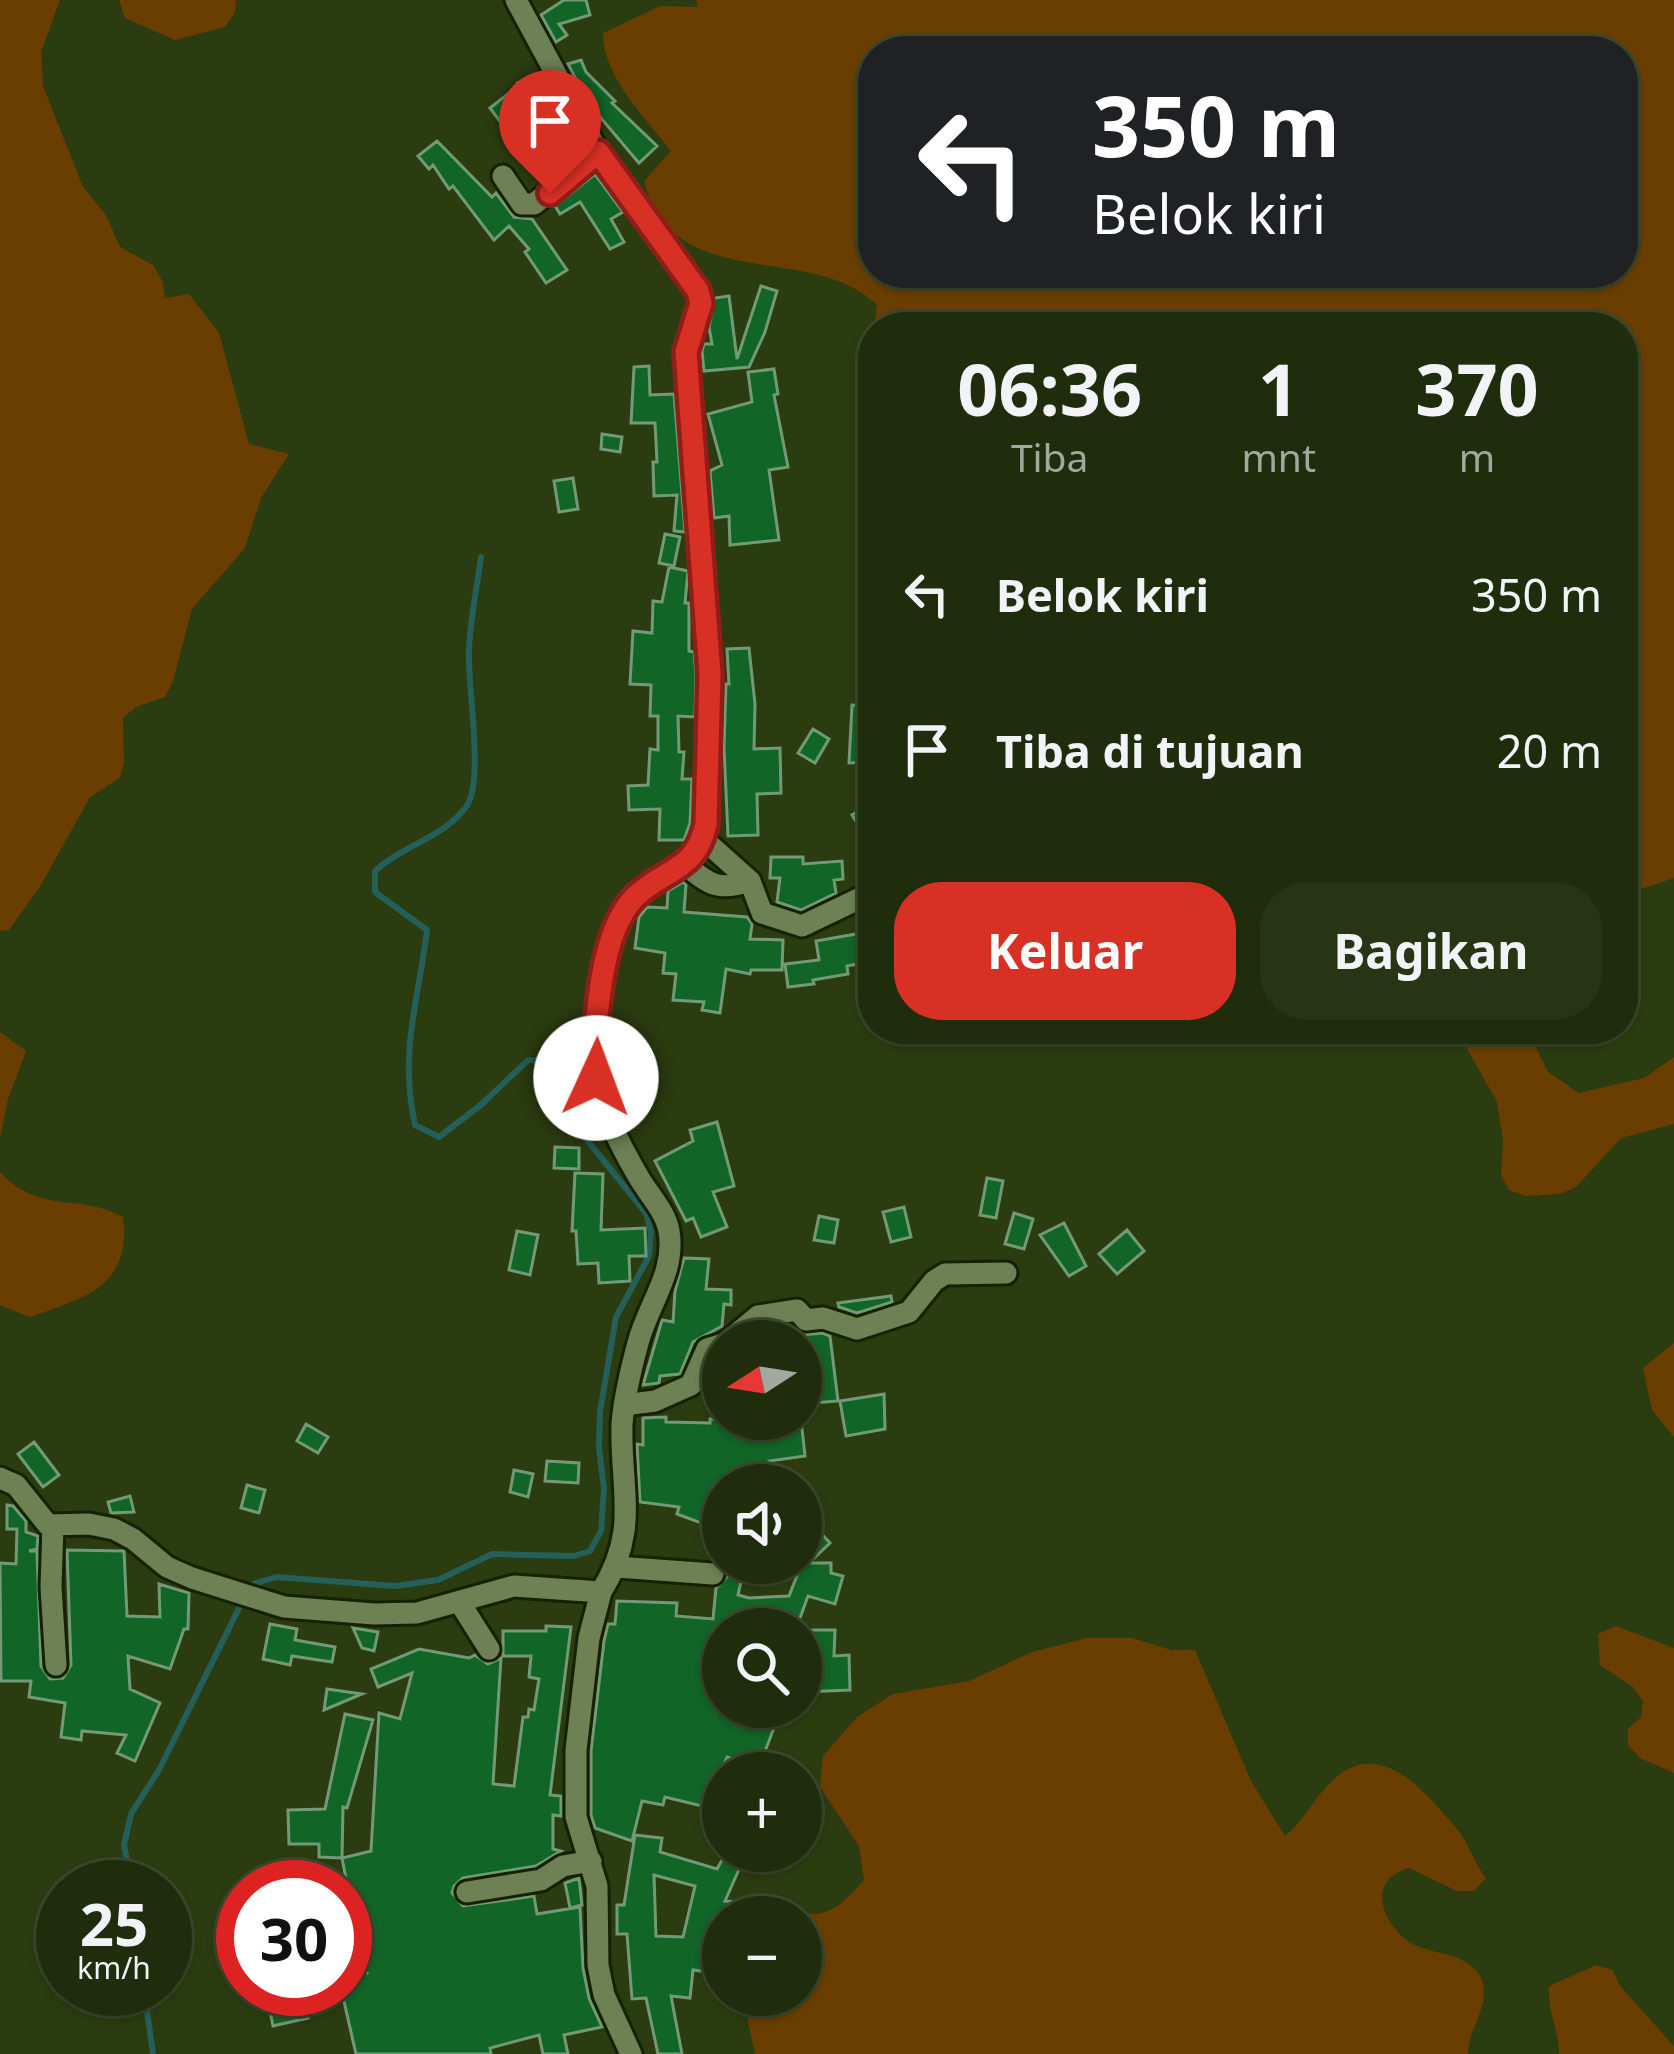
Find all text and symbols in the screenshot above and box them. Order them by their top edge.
text: 350 m [1092,67,1340,182]
pin [499,70,601,193]
icon: left [894,84,1050,240]
icon: arrive [517,88,583,154]
text: Belok kiri [1092,176,1326,250]
text: 06:36 [957,339,1142,437]
text: 1 [1258,339,1299,437]
text: 370 [1415,339,1539,437]
text: Tiba [1011,430,1089,483]
text: mnt [1241,430,1316,483]
text: m [1459,430,1495,483]
icon: left [894,561,960,627]
text: Belok kiri [996,564,1209,625]
text: 350 m [1471,564,1602,625]
icon: arrive [894,717,960,783]
text: Tiba di tujuan [996,720,1304,781]
text: 20 m [1497,720,1602,781]
button: Keluar [894,882,1236,1020]
button: Bagikan [1260,882,1602,1020]
position arrow [533,1015,659,1141]
north arrow [702,1320,822,1440]
map controls [702,1320,822,2016]
button: sound [702,1464,822,1584]
button: search [702,1608,822,1728]
button: + [702,1752,822,1872]
speed limit sign: 30 [216,1860,372,2016]
text: 25 [80,1882,148,1964]
button: − [702,1896,822,2016]
text: km/h [77,1947,151,1988]

